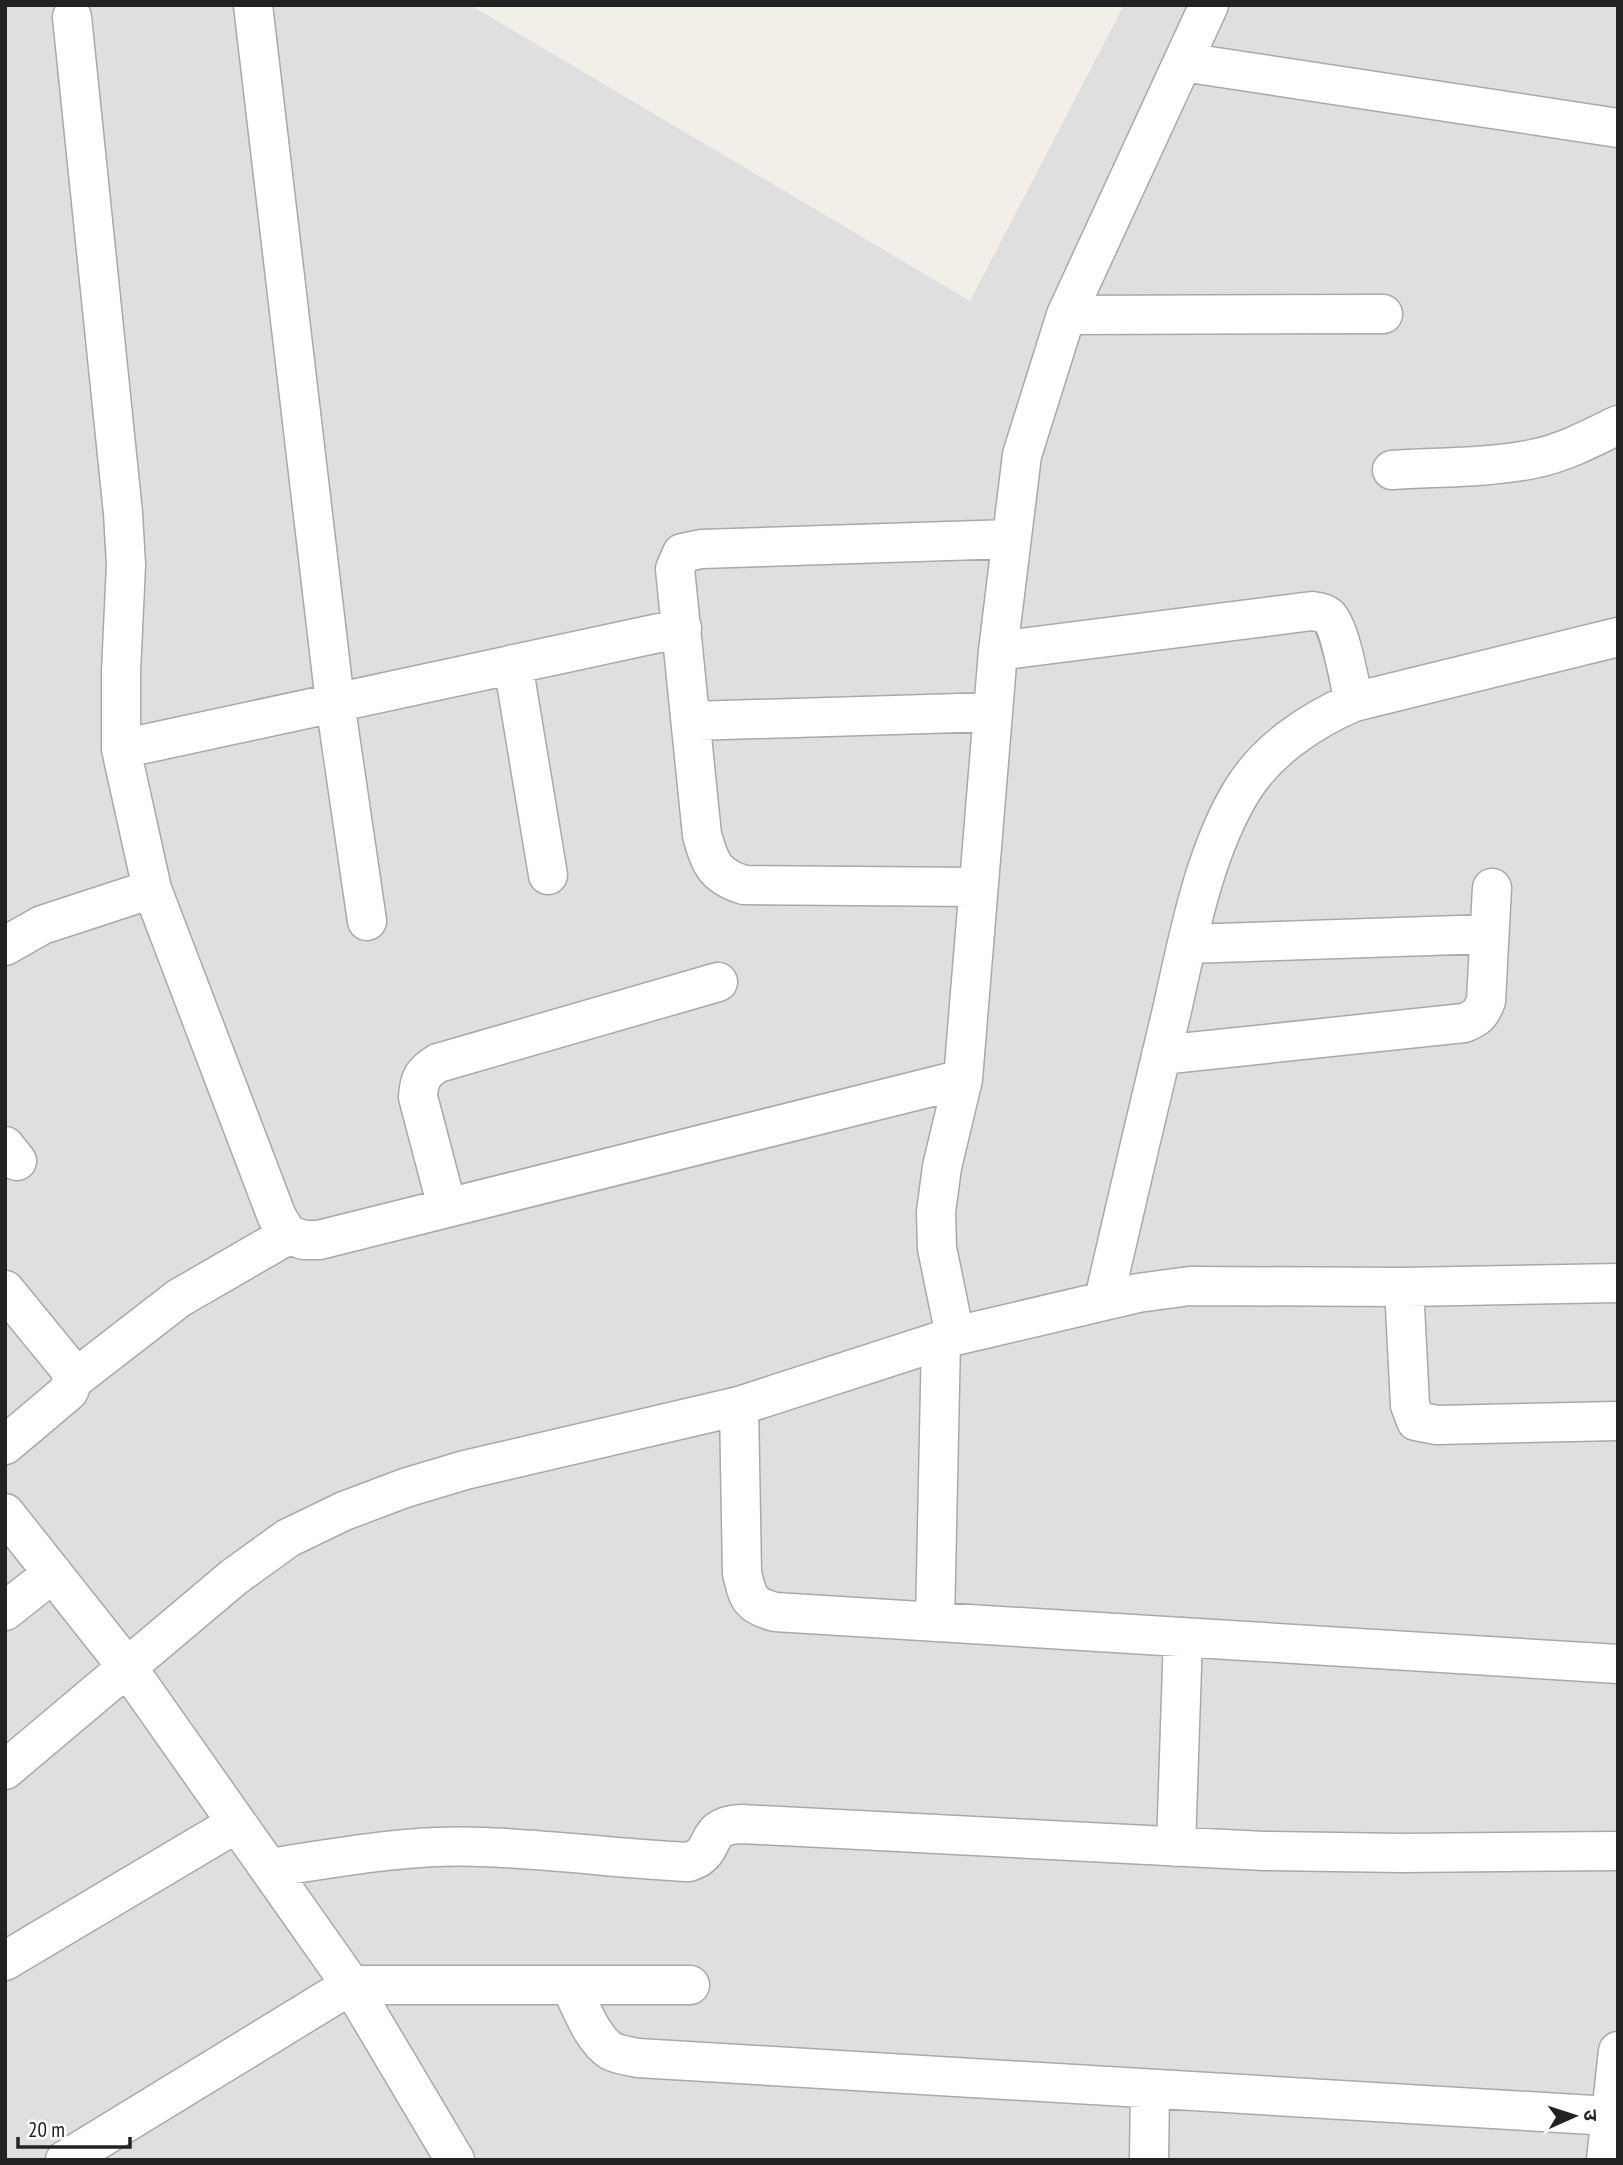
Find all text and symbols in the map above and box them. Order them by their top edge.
north arrow [1539,2081,1609,2151]
scale bar [18,2106,130,2150]
text: उ [1579,2109,1603,2122]
text: 20 m [28,2116,65,2143]

